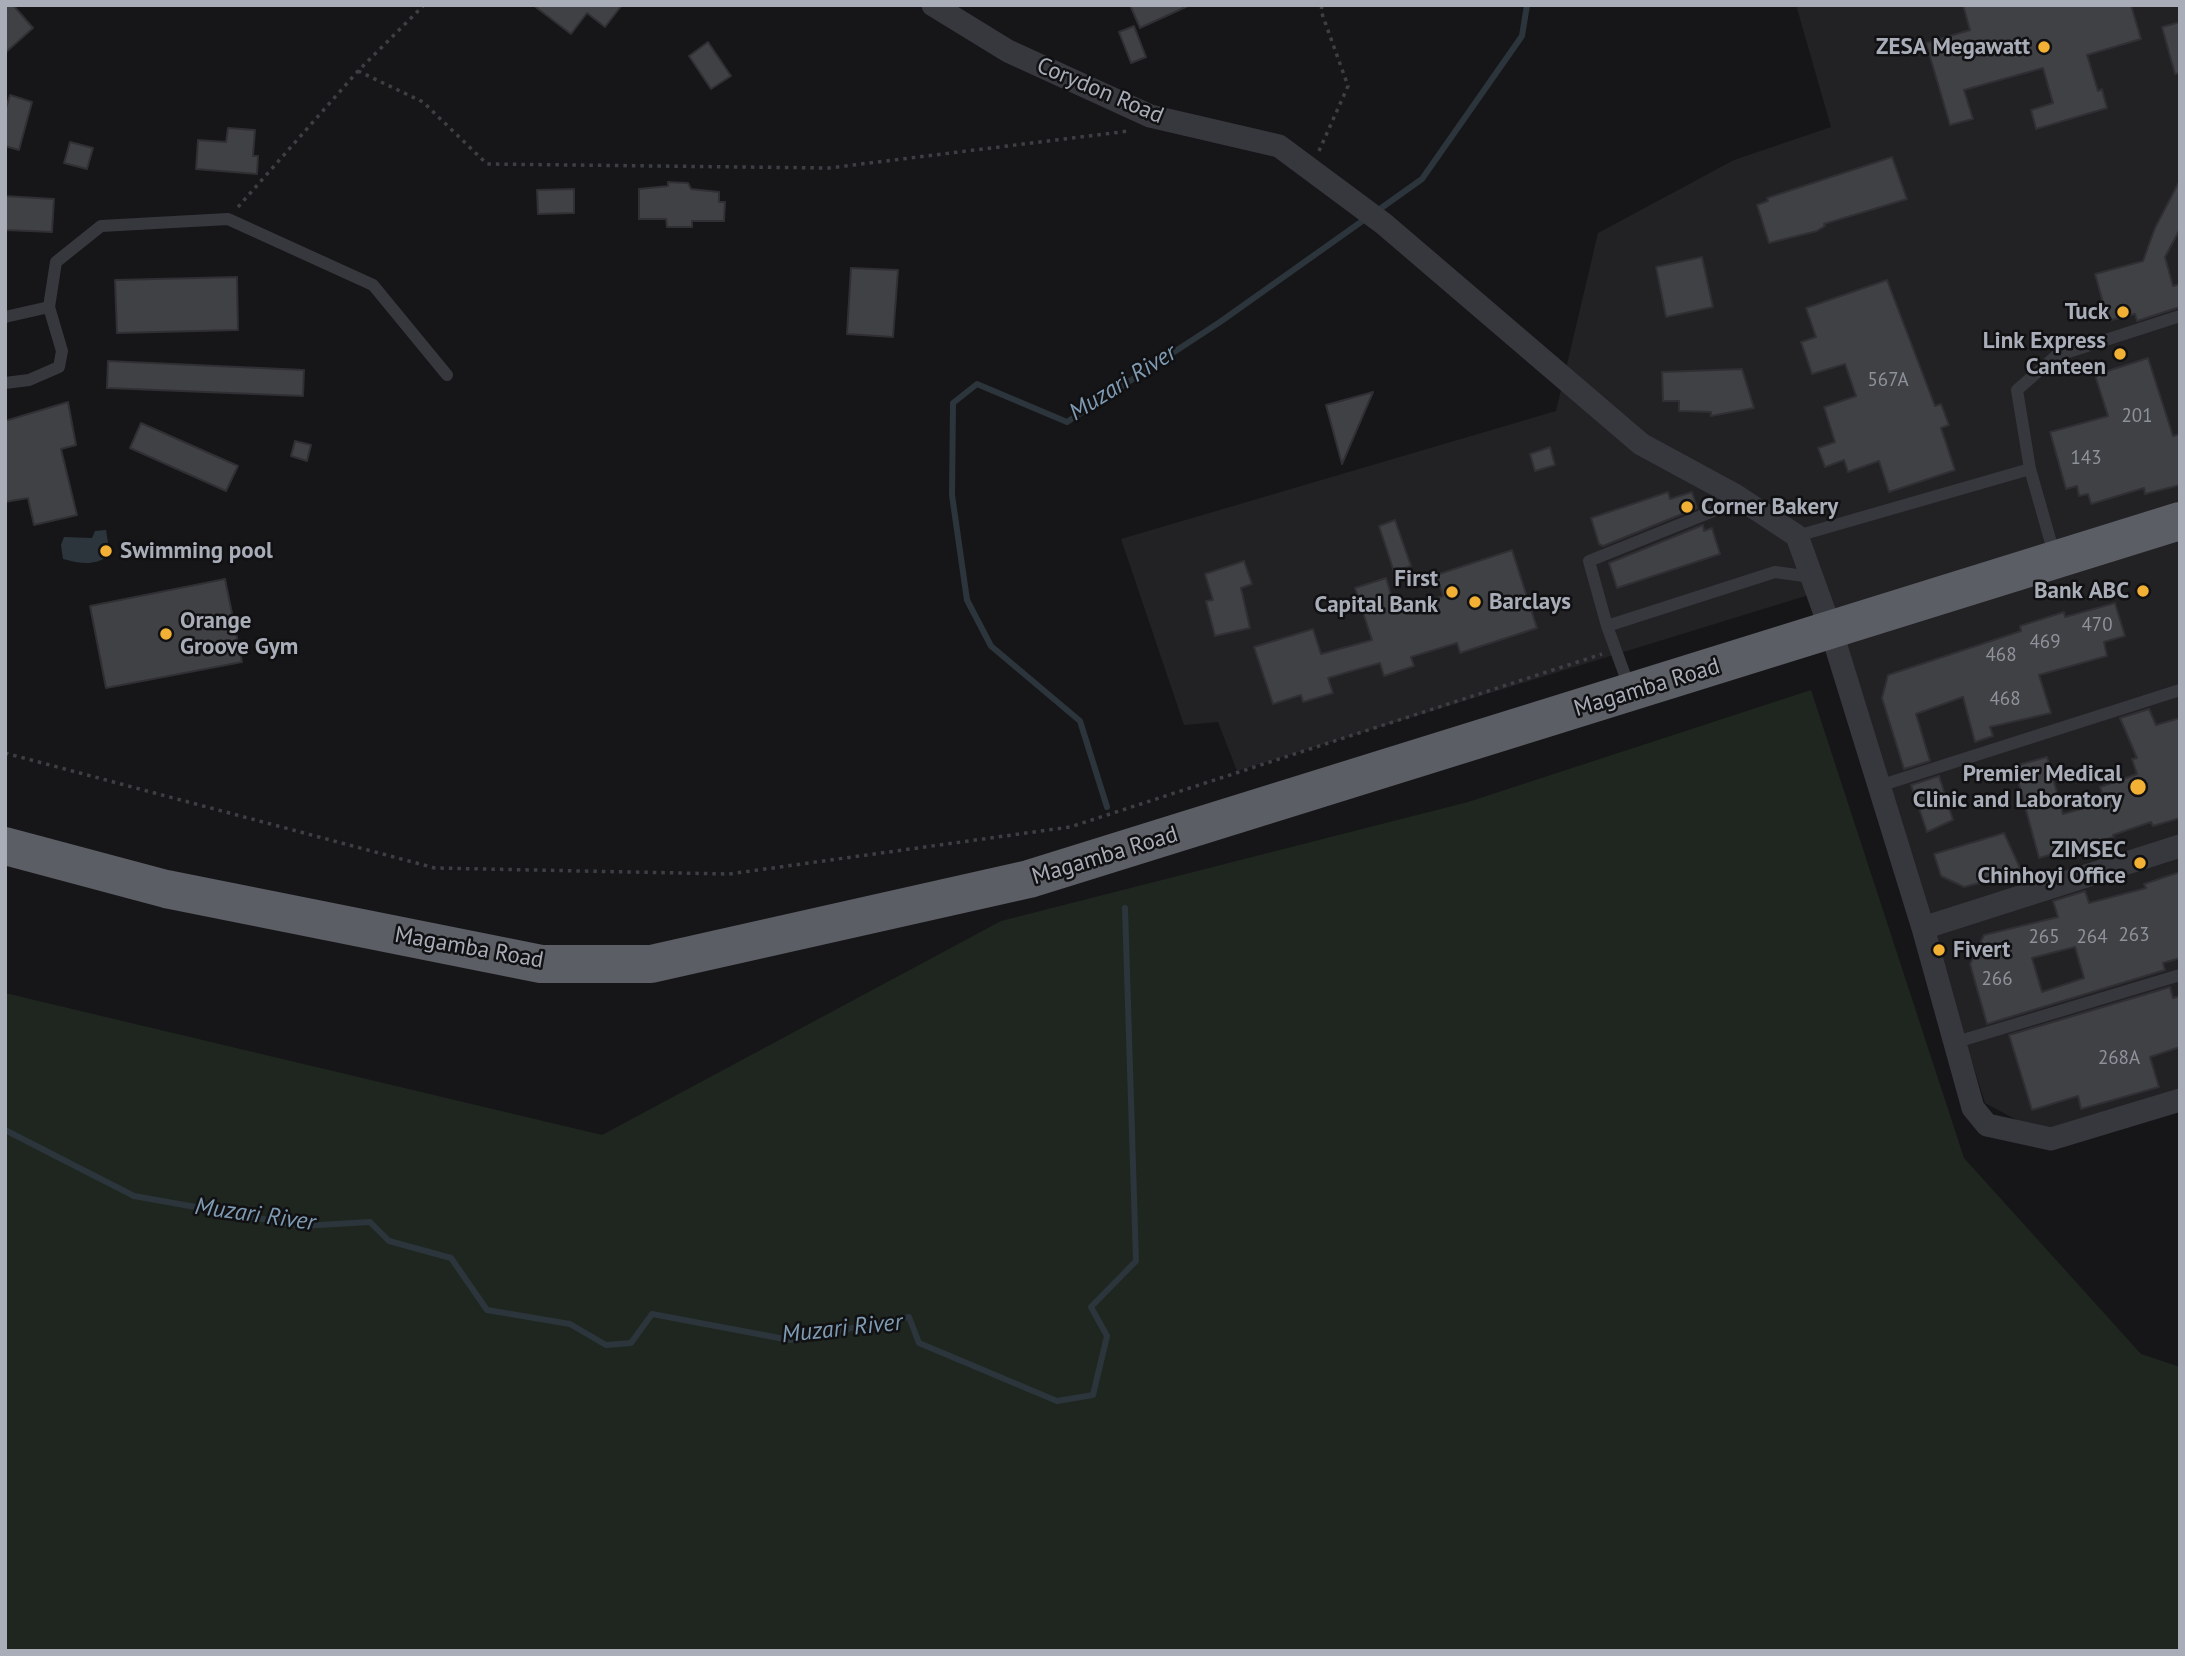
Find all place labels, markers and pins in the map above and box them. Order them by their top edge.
place label: ZESA Megawatt [1876,33,2030,61]
marker: ZESA Megawatt [2036,39,2052,55]
place label: Tuck [2065,298,2109,326]
marker: Tuck [2115,304,2131,320]
place label: Link Express Canteen [1983,327,2106,381]
marker: Link Express Canteen [2112,346,2128,362]
place label: Corner Bakery [1701,493,1838,521]
marker: Corner Bakery [1679,499,1695,515]
place label: Swimming pool [120,537,273,565]
marker: Swimming pool [98,543,114,559]
place label: First Capital Bank [1315,565,1438,619]
place label: Bank ABC [2034,577,2129,605]
marker: Bank ABC [2135,583,2151,599]
marker: First Capital Bank [1444,584,1460,600]
place label: Barclays [1489,588,1571,616]
marker: Barclays [1467,594,1483,610]
place label: Orange Groove Gym [180,607,298,661]
marker: Orange Groove Gym [158,626,174,642]
place label: Premier Medical Clinic and Laboratory [1913,760,2122,814]
marker: Premier Medical Clinic and Laboratory [2128,777,2148,797]
place label: ZIMSEC Chinhoyi Office [1978,836,2126,890]
marker: ZIMSEC Chinhoyi Office [2132,855,2148,871]
place label: Fivert [1953,936,2010,964]
marker: Fivert [1931,942,1947,958]

